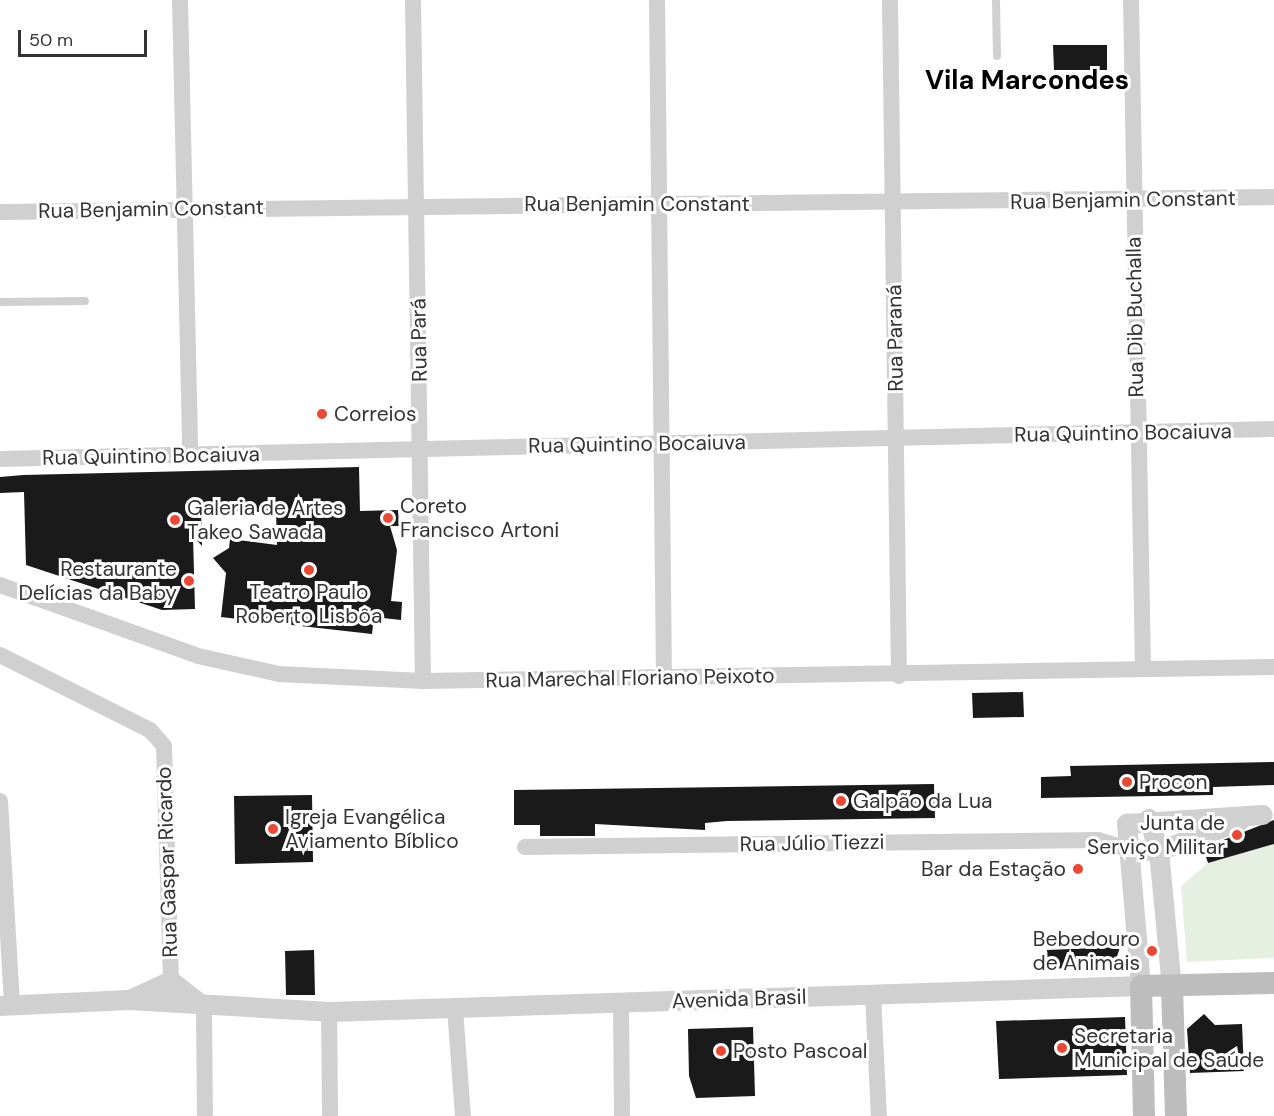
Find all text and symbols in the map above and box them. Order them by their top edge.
scale bar [21,18,150,56]
text: 50 m [29,28,73,52]
district label: Vila Marcondes [925,64,1129,96]
street label: Rua Benjamin Constant [1010,185,1236,215]
street label: Rua Benjamin Constant [524,191,750,217]
street label: Rua Benjamin Constant [38,194,264,224]
street label: Rua Dib Buchalla [1121,236,1149,398]
street label: Rua Paraná [881,284,909,392]
street label: Rua Pará [406,298,432,382]
place label: Correios [334,401,417,427]
marker: Correios [315,407,329,421]
street label: Rua Quintino Bocaiuva [1014,419,1232,447]
street label: Rua Quintino Bocaiuva [528,430,746,458]
street label: Rua Quintino Bocaiuva [42,442,260,470]
place label: Coreto Francisco Artoni [400,493,559,543]
place label: Galeria de Artes Takeo Sawada [187,495,344,545]
marker: Coreto Francisco Artoni [381,511,395,525]
marker: Galeria de Artes Takeo Sawada [168,513,182,527]
place label: Restaurante Delícias da Baby [18,556,177,606]
marker: Teatro Paulo Roberto Lisbôa [302,563,316,577]
marker: Restaurante Delícias da Baby [182,574,196,588]
place label: Teatro Paulo Roberto Lisbôa [236,579,382,629]
street label: Rua Marechal Floriano Peixoto [485,663,775,693]
street label: Rua Gaspar Ricardo [151,766,183,958]
place label: Procon [1139,769,1208,795]
marker: Procon [1120,775,1134,789]
place label: Galpão da Lua [853,788,992,814]
marker: Galpão da Lua [834,794,848,808]
place label: Igreja Evangélica Aviamento Bíblico [285,804,459,854]
place label: Junta de Serviço Militar [1087,810,1225,860]
marker: Igreja Evangélica Aviamento Bíblico [266,822,280,836]
marker: Junta de Serviço Militar [1230,828,1244,842]
street label: Rua Júlio Tiezzi [739,829,885,857]
place label: Bar da Estação [921,856,1066,882]
marker: Bar da Estação [1071,862,1085,876]
place label: Bebedouro de Animais [1033,926,1140,976]
marker: Bebedouro de Animais [1145,944,1159,958]
street label: Avenida Brasil [671,984,807,1014]
place label: Secretaria Municipal de Saúde [1074,1023,1264,1073]
place label: Posto Pascoal [733,1038,867,1064]
marker: Secretaria Municipal de Saúde [1055,1041,1069,1055]
marker: Posto Pascoal [714,1044,728,1058]

